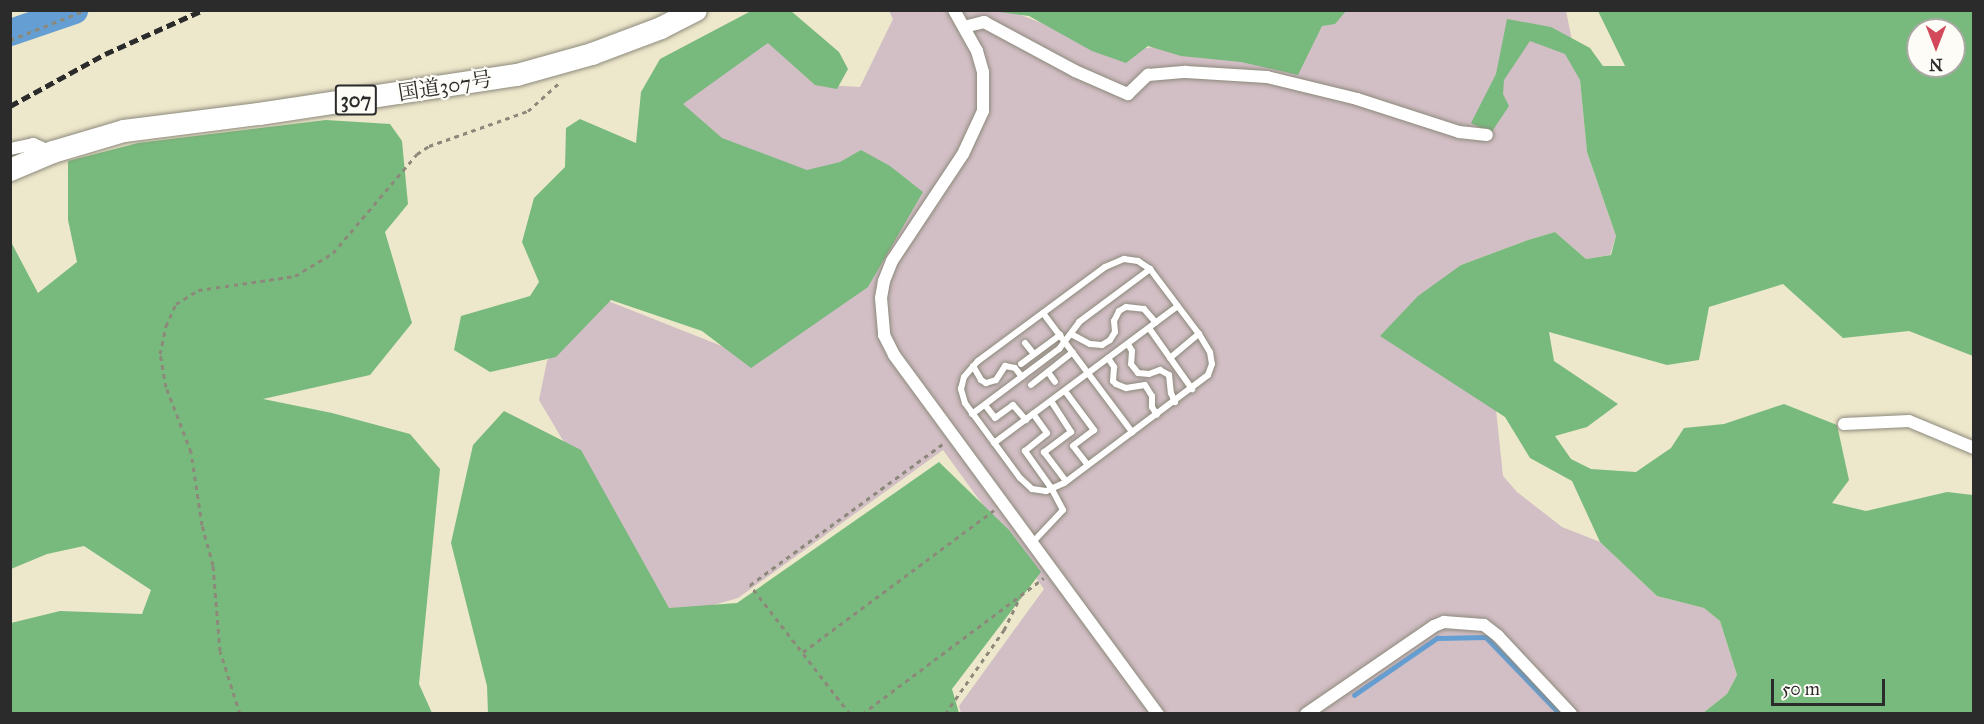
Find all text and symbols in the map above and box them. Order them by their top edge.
north arrow [1906,18,1966,78]
text: N [1929,55,1943,74]
street label: 国道307号 [396,66,494,106]
road number: 307 [334,83,378,117]
scale bar [1774,667,1888,705]
text: 50 m [1782,678,1820,700]

